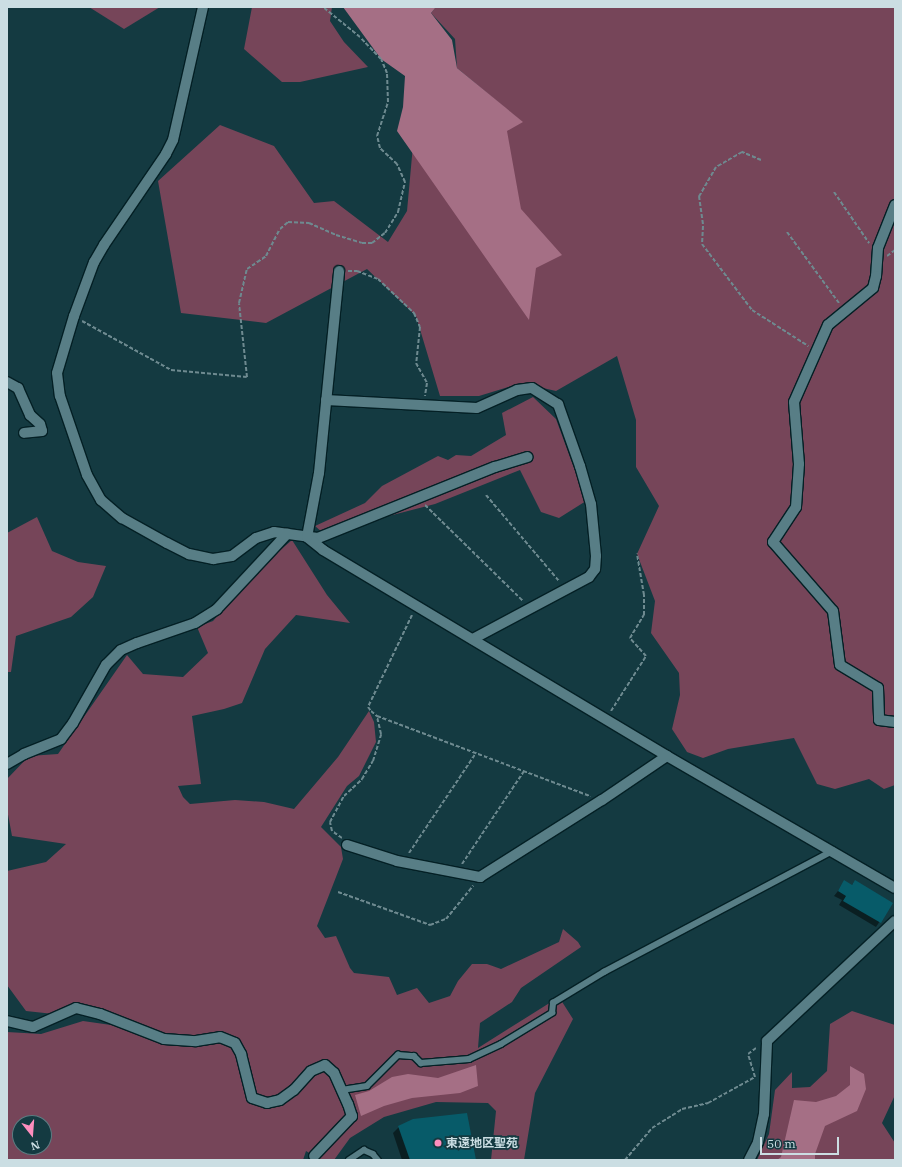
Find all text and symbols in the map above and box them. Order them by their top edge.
north arrow [12,1115,52,1155]
scale bar [762,1129,841,1155]
place label: 東遠地区聖苑 [446,1136,518,1150]
text: 50 m [767,1136,796,1151]
text: N [29,1138,41,1153]
marker: 東遠地区聖苑 [433,1138,443,1148]

